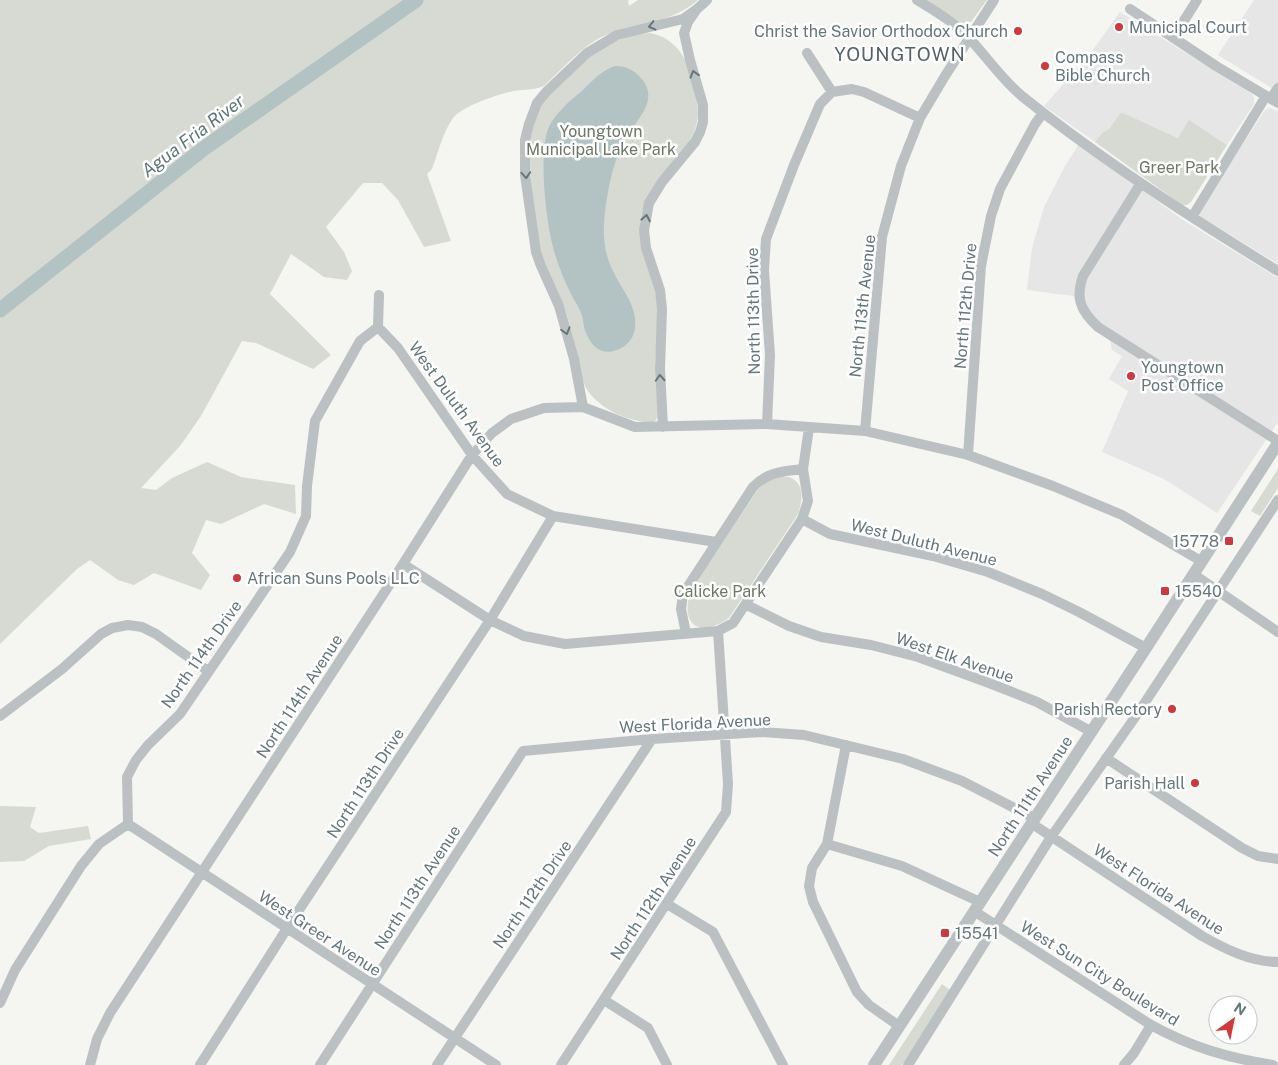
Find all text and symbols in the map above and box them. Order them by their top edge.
place label: Municipal Court [1129,18,1247,37]
one-way arrow [647,20,656,31]
marker: Municipal Court [1113,21,1125,33]
place label: Christ the Savior Orthodox Church [754,22,1008,41]
marker: Christ the Savior Orthodox Church [1012,25,1024,37]
district label: YOUNGTOWN [834,43,966,65]
place label: Compass Bible Church [1055,48,1150,85]
marker: Compass Bible Church [1039,60,1051,72]
one-way arrow [690,71,700,79]
water label: Agua Fria River [137,90,248,181]
park label: Youngtown Municipal Lake Park [526,122,676,159]
park label: Greer Park [1139,158,1219,177]
one-way arrow [520,171,531,179]
one-way arrow [641,214,651,223]
street label: North 113th Avenue [846,234,879,379]
street label: North 112th Drive [951,242,980,370]
street label: North 113th Drive [743,247,764,375]
one-way arrow [560,326,571,335]
street label: West Duluth Avenue [405,338,508,471]
place label: Youngtown Post Office [1141,358,1224,395]
marker: Youngtown Post Office [1125,370,1137,382]
one-way arrow [655,374,666,382]
street label: West Duluth Avenue [849,515,999,570]
place label: 15778 [1173,532,1219,551]
marker: 15778 [1223,535,1235,547]
place label: African Suns Pools LLC [247,569,420,588]
marker: African Suns Pools LLC [231,572,243,584]
park label: Calicke Park [674,582,766,601]
place label: 15540 [1175,582,1222,601]
marker: 15540 [1159,585,1171,597]
street label: North 114th Drive [157,597,246,712]
street label: West Elk Avenue [893,628,1017,687]
street label: North 114th Avenue [252,631,347,762]
place label: Parish Rectory [1054,700,1162,719]
marker: Parish Rectory [1166,703,1178,715]
street label: West Florida Avenue [619,710,771,737]
street label: North 113th Drive [323,725,408,842]
street label: North 111th Avenue [984,732,1077,860]
place label: Parish Hall [1104,774,1185,793]
marker: Parish Hall [1189,777,1201,789]
street label: North 113th Avenue [370,822,465,953]
street label: North 112th Avenue [606,833,700,964]
street label: North 112th Drive [489,837,576,952]
street label: West Florida Avenue [1090,840,1228,939]
street label: West Greer Avenue [255,887,385,980]
street label: West Sun City Boulevard [1017,917,1183,1030]
place label: 15541 [955,924,999,943]
marker: 15541 [939,927,951,939]
north arrow [1208,995,1258,1045]
text: N [1231,999,1249,1019]

